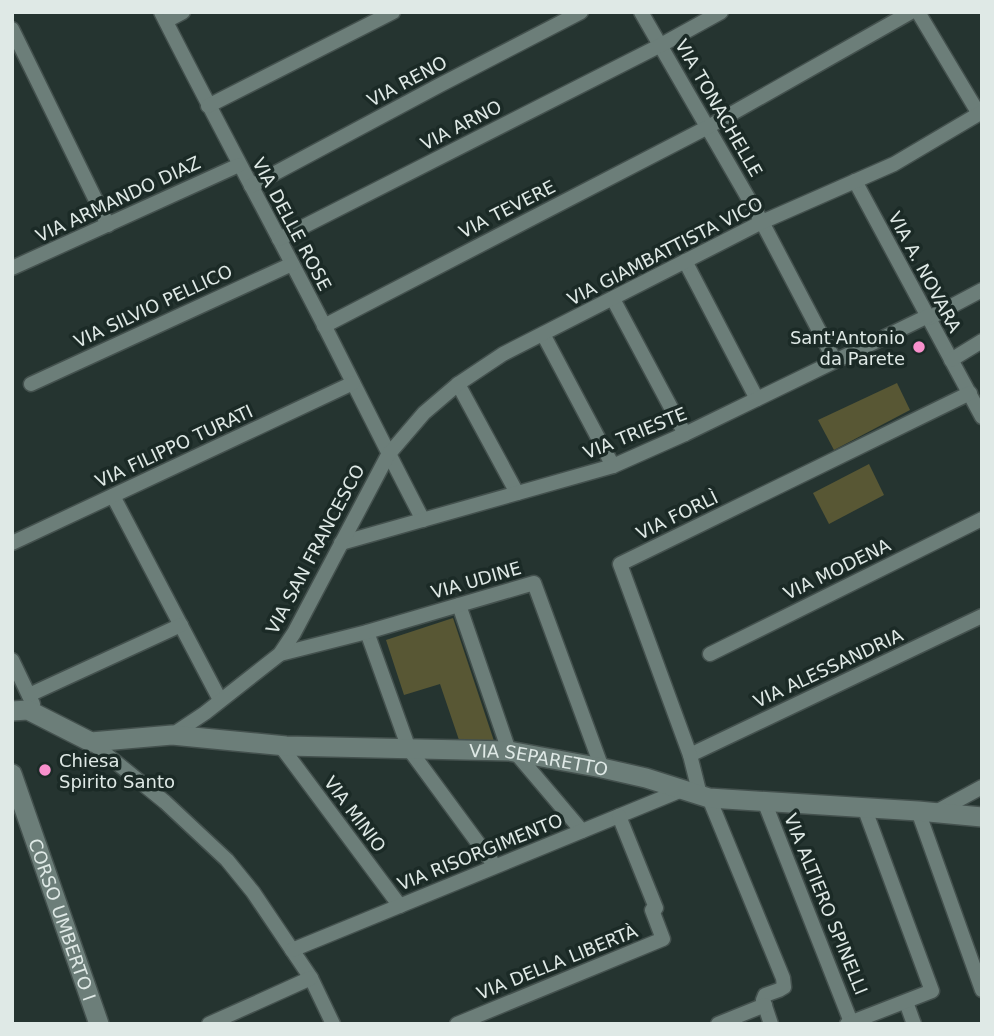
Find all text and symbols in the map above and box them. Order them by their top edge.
street label: VIA TONACHELLE [671,36,767,180]
street label: VIA RENO [364,51,450,111]
street label: VIA ARNO [417,96,505,154]
street label: VIA ARMANDO DIAZ [32,152,204,246]
street label: VIA DELLE ROSE [248,154,336,294]
street label: VIA TEVERE [455,176,559,242]
street label: VIA GIAMBATTISTA VICO [564,193,766,309]
street label: VIA A. NOVARA [884,208,966,337]
street label: VIA SILVIO PELLICO [70,260,236,352]
place label: Sant'Antonio da Parete [790,327,905,369]
marker: Sant'Antonio da Parete [911,339,927,355]
street label: VIA FILIPPO TURATI [92,400,256,492]
street label: VIA TRIESTE [580,403,690,463]
street label: VIA SAN FRANCESCO [261,461,369,637]
street label: VIA FORLÌ [633,486,721,544]
street label: VIA MODENA [780,534,895,604]
street label: VIA UDINE [428,557,524,603]
street label: VIA ALESSANDRIA [750,624,907,712]
street label: VIA SEPARETTO [469,740,610,779]
place label: Chiesa Spirito Santo [59,750,175,792]
marker: Chiesa Spirito Santo [37,762,53,778]
street label: VIA MINIO [320,772,390,856]
street label: VIA RISORGIMENTO [394,809,566,895]
street label: VIA ALTIERO SPINELLI [780,810,872,998]
street label: CORSO UMBERTO I [25,835,101,1003]
street label: VIA DELLA LIBERTÀ [474,920,641,1004]

